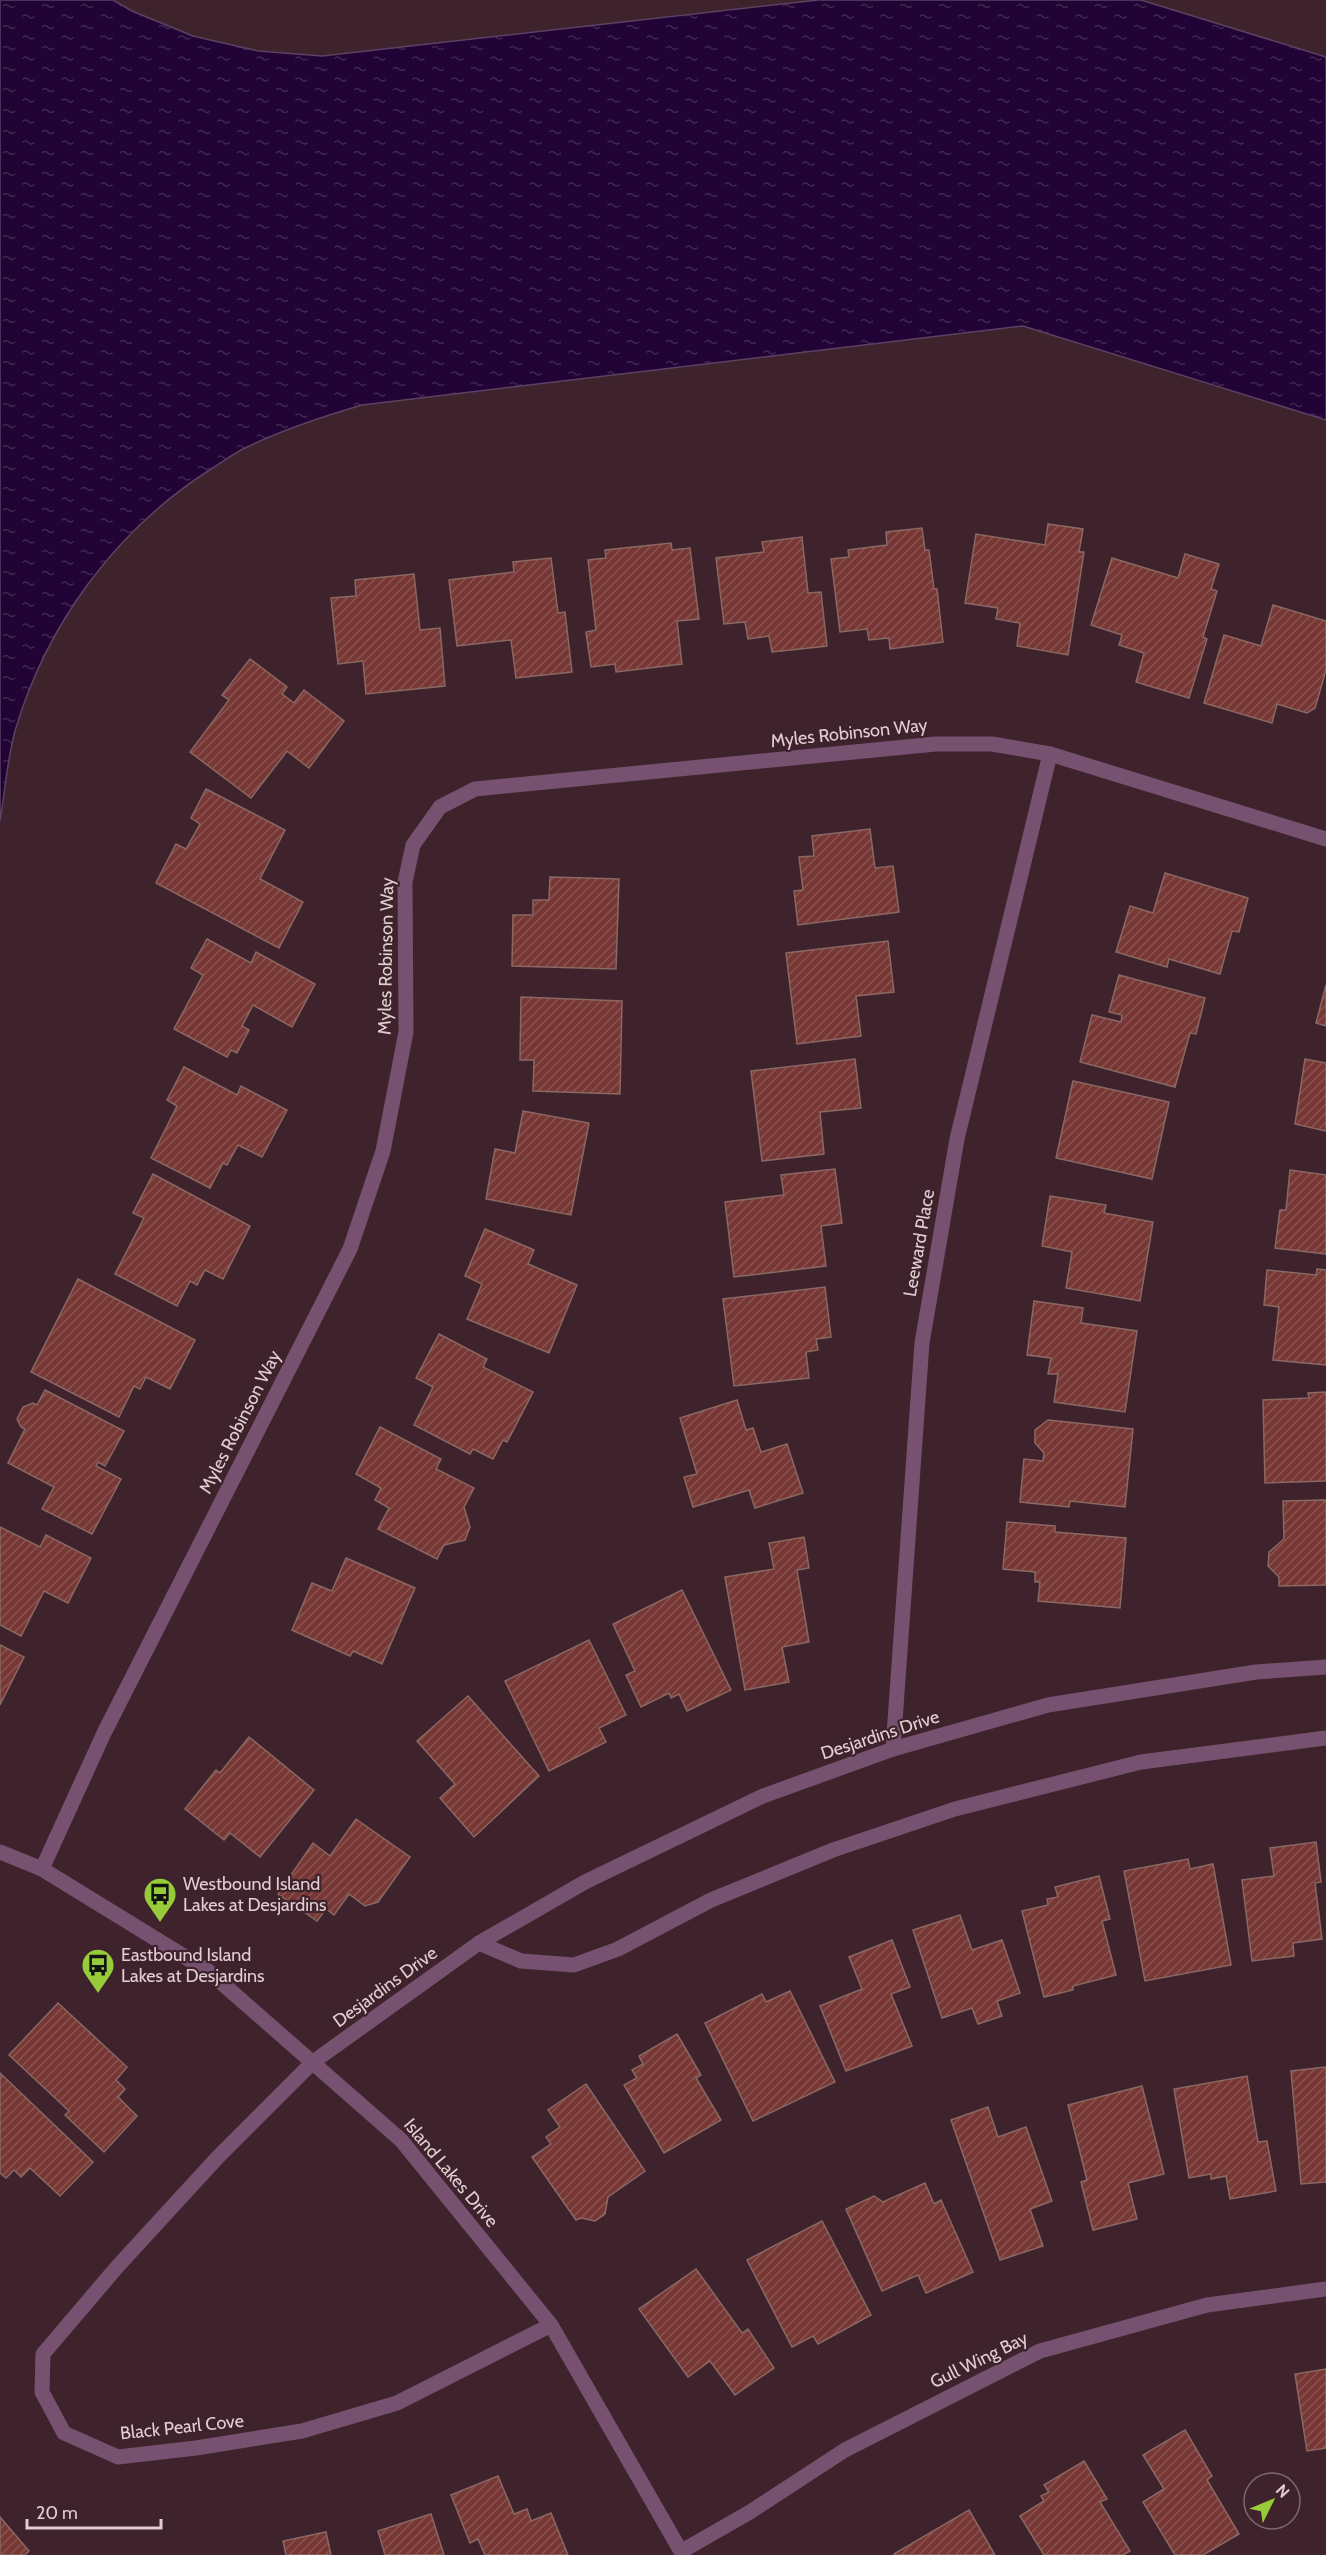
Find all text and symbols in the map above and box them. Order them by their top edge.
street label: Myles Robinson Way [769,714,929,752]
street label: Myles Robinson Way [374,877,398,1035]
street label: Leeward Place [899,1188,939,1298]
street label: Myles Robinson Way [194,1347,286,1497]
street label: Desjardins Drive [818,1705,942,1765]
place label: Westbound Island Lakes at Desjardins [183,1873,327,1916]
bus stop icon: Westbound Island Lakes at Desjardins [142,1876,178,1923]
street label: Desjardins Drive [329,1942,441,2032]
place label: Eastbound Island Lakes at Desjardins [121,1944,265,1987]
bus stop icon: Eastbound Island Lakes at Desjardins [80,1947,116,1994]
street label: Island Lakes Drive [399,2114,503,2232]
street label: Gull Wing Bay [927,2327,1031,2393]
street label: Black Pearl Cove [119,2410,245,2444]
north arrow [1242,2471,1302,2531]
text: N [1272,2480,1293,2502]
scale bar [27,2492,160,2530]
text: 20 m [36,2502,78,2524]

